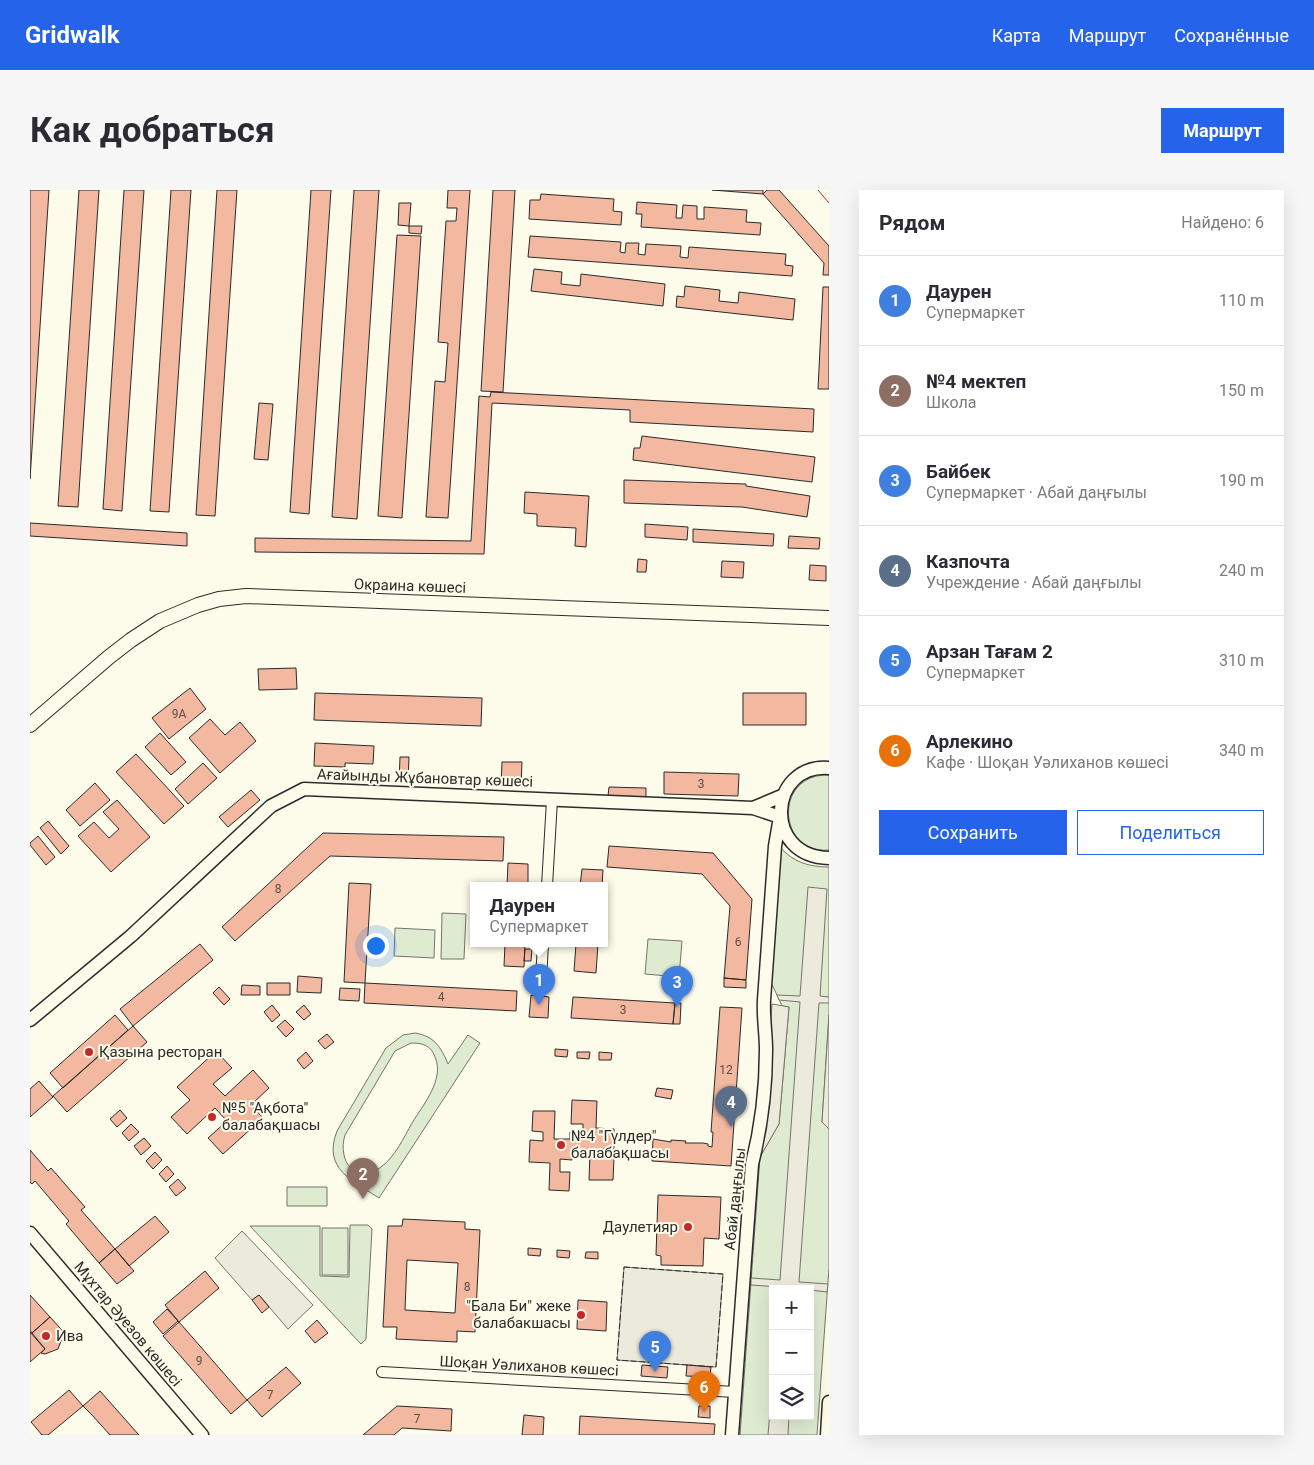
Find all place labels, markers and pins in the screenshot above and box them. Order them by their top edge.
pin: 1 [523,964,555,1005]
pin: 3 [661,966,693,1007]
place label: Қазына ресторан [99,1043,222,1061]
marker: Қазына ресторан [83,1046,95,1058]
pin: 4 [715,1086,747,1127]
place label: №5 "Ақбота" балабақшасы [222,1099,320,1134]
marker: №5 "Ақбота" балабақшасы [206,1111,218,1123]
place label: №4 "Гүлдер" балабақшасы [571,1127,669,1162]
marker: №4 "Гүлдер" балабақшасы [555,1139,567,1151]
pin: 2 [347,1158,379,1199]
place label: Даулетияр [603,1218,678,1236]
marker: Даулетияр [682,1221,694,1233]
place label: "Бала Би" жеке балабакшасы [466,1297,571,1332]
marker: "Бала Би" жеке балабакшасы [575,1309,587,1321]
place label: Ива [56,1327,83,1345]
marker: Ива [40,1330,52,1342]
pin: 5 [639,1331,671,1372]
pin: 6 [688,1371,720,1412]

